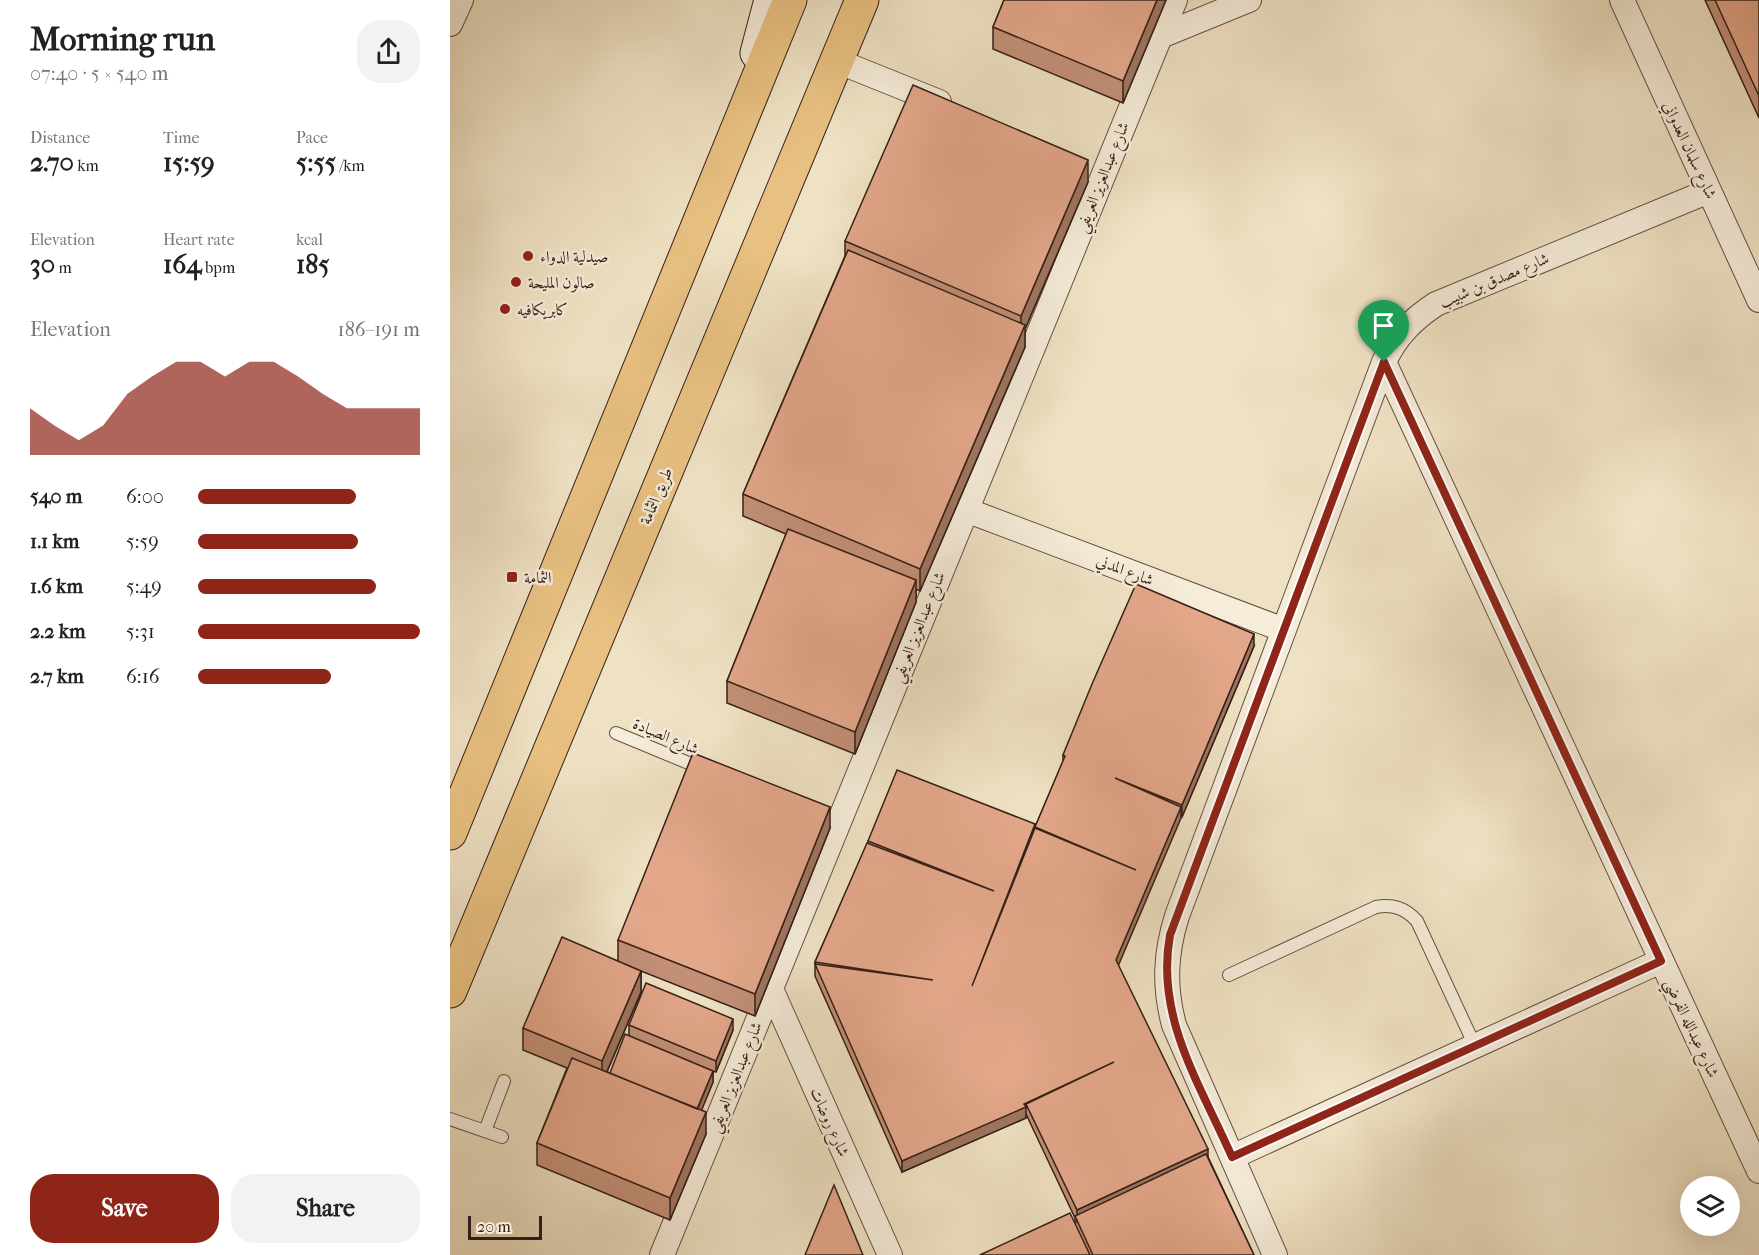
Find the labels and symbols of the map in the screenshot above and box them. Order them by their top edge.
street label: شارع سلمان العدواني [1656,98,1721,203]
street label: شارع عبدالعزيز العريفي [1071,119,1138,237]
place label: صيدلية الدواء [540,247,608,266]
street label: شارع مصدق بن شبيب [1436,248,1553,315]
marker: صيدلية الدواء [521,249,535,263]
place label: صالون المليحة [528,273,595,293]
marker: صالون المليحة [509,275,523,289]
place label: كابريكافيه [517,300,568,320]
pin [1358,300,1409,362]
marker: كابريكافيه [498,302,512,316]
street label: طريق الثمامة [635,465,677,528]
street label: شارع المدني [1092,550,1156,593]
place label: الثمامة [524,568,551,587]
street label: شارع عبدالعزيز العريفي [887,569,954,687]
marker: الثمامة [505,570,519,584]
street label: شارع الصيادة [629,714,702,762]
street label: شارع عبدالله الفرضي [1655,976,1723,1083]
street label: شارع عبدالعزيز العريفي [704,1019,771,1137]
street label: شارع روضات [803,1084,854,1161]
scale bar [468,1213,542,1240]

